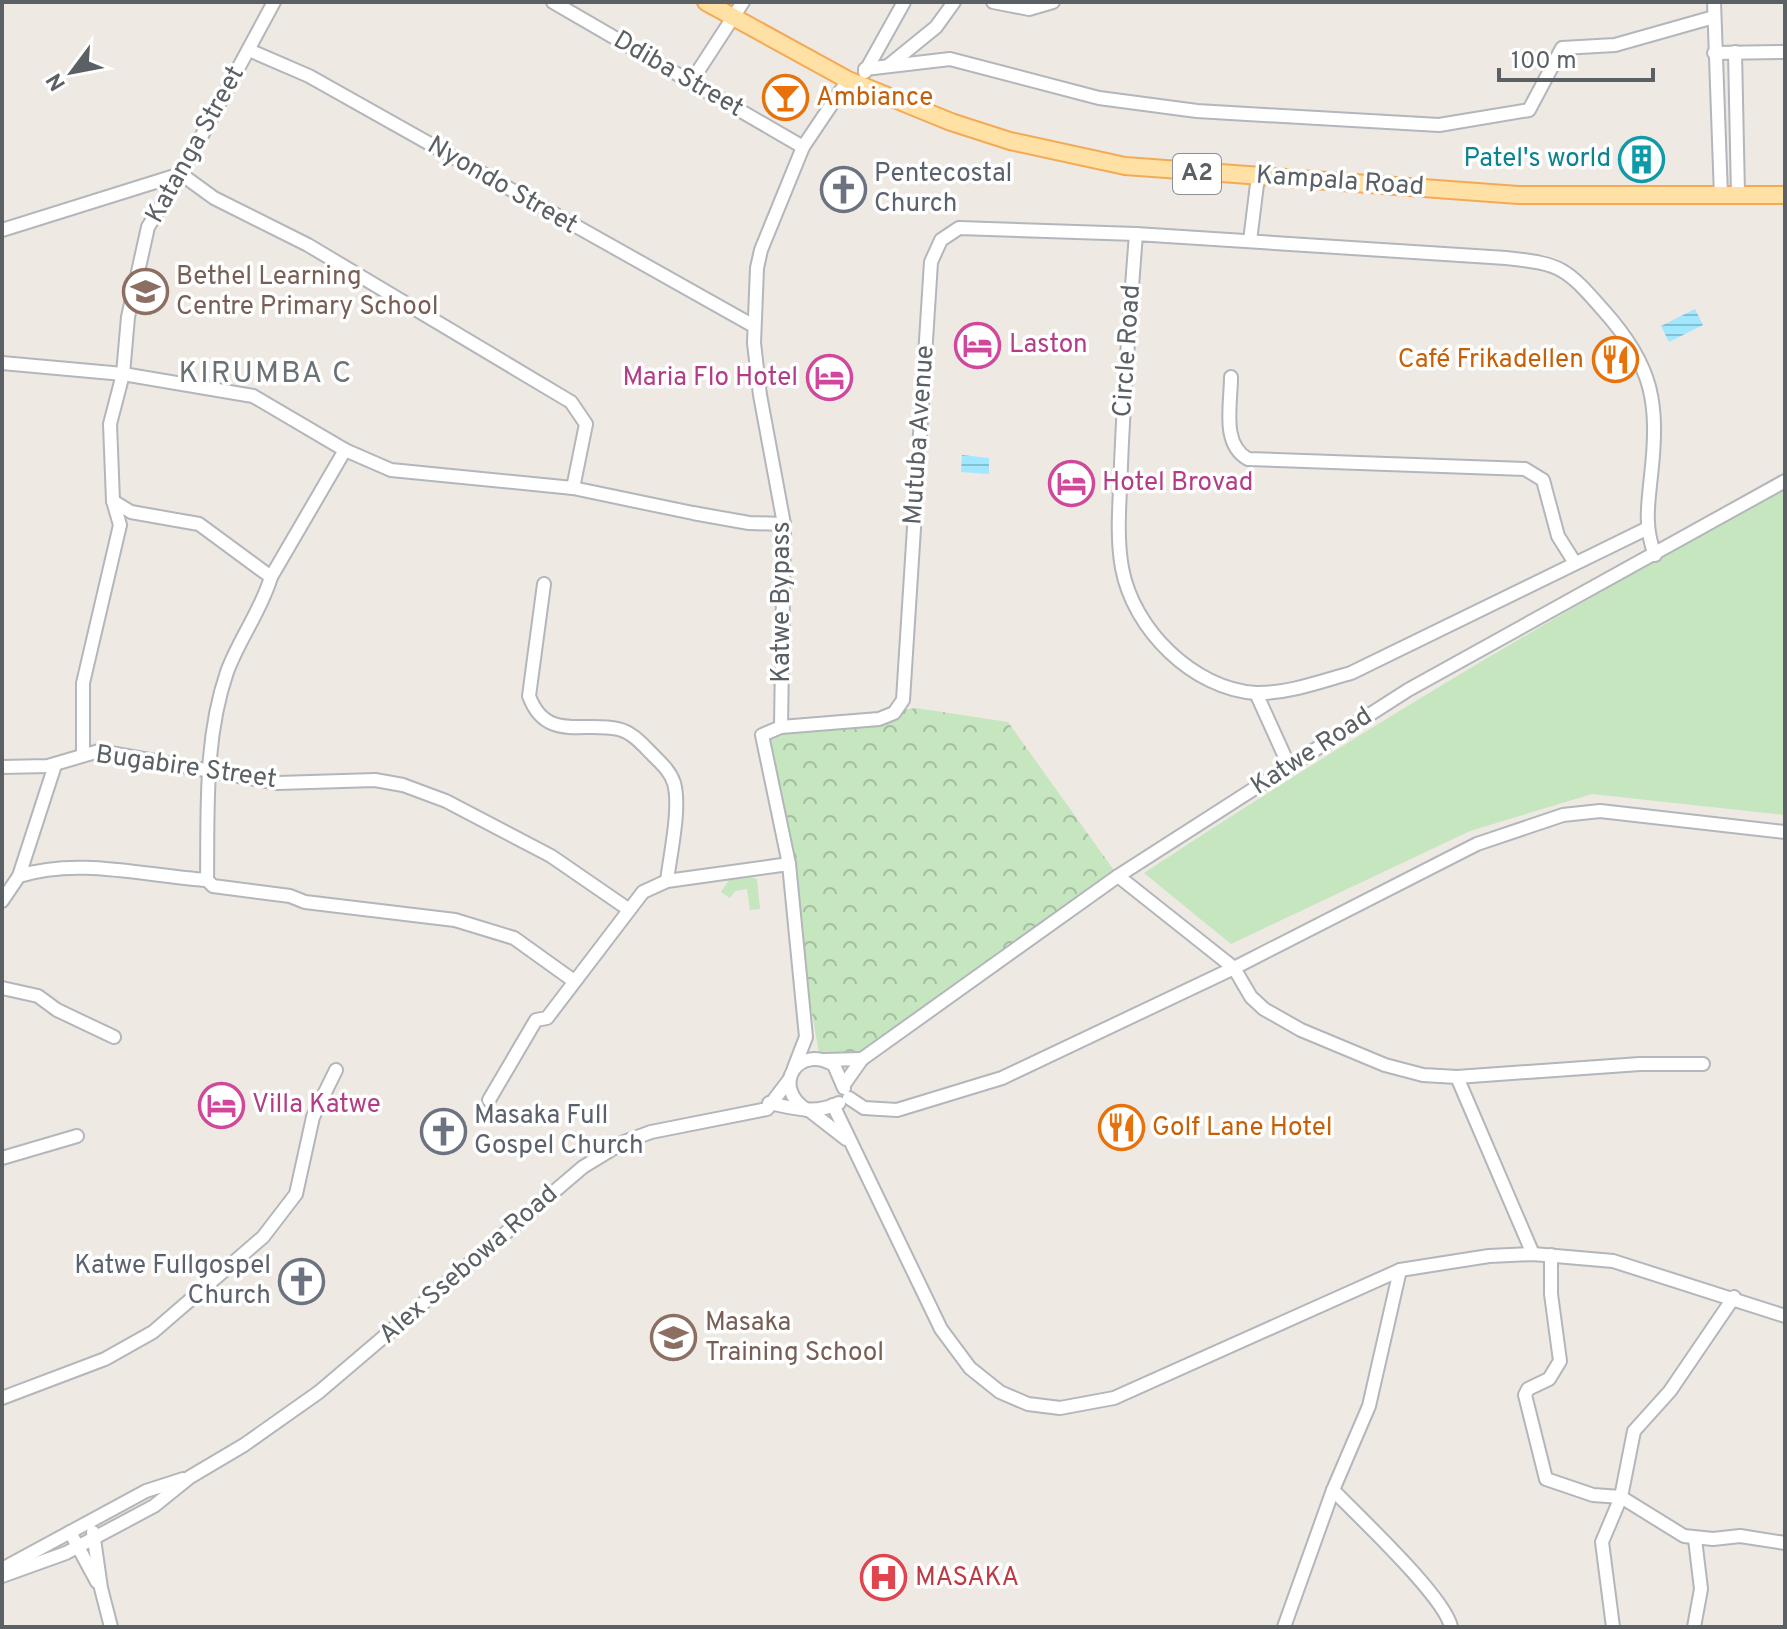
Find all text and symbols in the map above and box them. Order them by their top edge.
street label: Ddiba Street [607,24,749,126]
north arrow [32,32,112,112]
scale bar [1499,32,1653,82]
text: 100 m [1511,47,1577,77]
street label: Katanga Street [139,61,253,229]
text: N [42,67,73,95]
bar icon: Ambiance [761,74,809,122]
place label: Ambiance [816,82,933,115]
street label: Nyondo Street [421,130,583,242]
building icon: Patel's world [1618,135,1666,183]
place label: Patel's world [1464,143,1611,176]
road number: A2 [1173,154,1221,194]
place label: Pentecostal Church [874,158,1012,221]
street label: Kampala Road [1255,160,1425,204]
church icon: Pentecostal Church [819,165,867,213]
place label: Bethel Learning Centre Primary School [176,261,439,324]
school or university icon: Bethel Learning Centre Primary School [121,268,169,316]
street label: Circle Road [1107,284,1149,418]
hotel icon: Laston [954,321,1002,369]
place label: Laston [1009,329,1088,362]
restaurant icon: Café Frikadellen [1591,336,1639,384]
street label: Mutuba Avenue [897,344,943,526]
place label: Café Frikadellen [1398,344,1584,377]
hotel icon: Maria Flo Hotel [805,354,853,402]
district label: KIRUMBA C [179,356,353,393]
place label: Maria Flo Hotel [623,362,798,395]
hotel icon: Hotel Brovad [1047,459,1095,507]
place label: Hotel Brovad [1102,467,1253,500]
street label: Katwe Bypass [766,521,799,683]
street label: Katwe Road [1245,701,1379,803]
street label: Bugabire Street [93,739,279,797]
hotel icon: Villa Katwe [197,1081,245,1129]
place label: Villa Katwe [252,1089,381,1122]
place label: Masaka Full Gospel Church [474,1100,644,1163]
restaurant icon: Golf Lane Hotel [1097,1104,1145,1152]
church icon: Masaka Full Gospel Church [419,1107,467,1155]
place label: Golf Lane Hotel [1152,1112,1333,1145]
street label: Alex Ssebowa Road [373,1178,565,1352]
place label: Katwe Fullgospel Church [74,1250,271,1313]
church icon: Katwe Fullgospel Church [278,1257,326,1305]
place label: Masaka Training School [705,1307,884,1370]
school or university icon: Masaka Training School [650,1314,698,1362]
hospital icon: MASAKA [860,1554,908,1602]
place label: MASAKA [915,1562,1019,1595]

